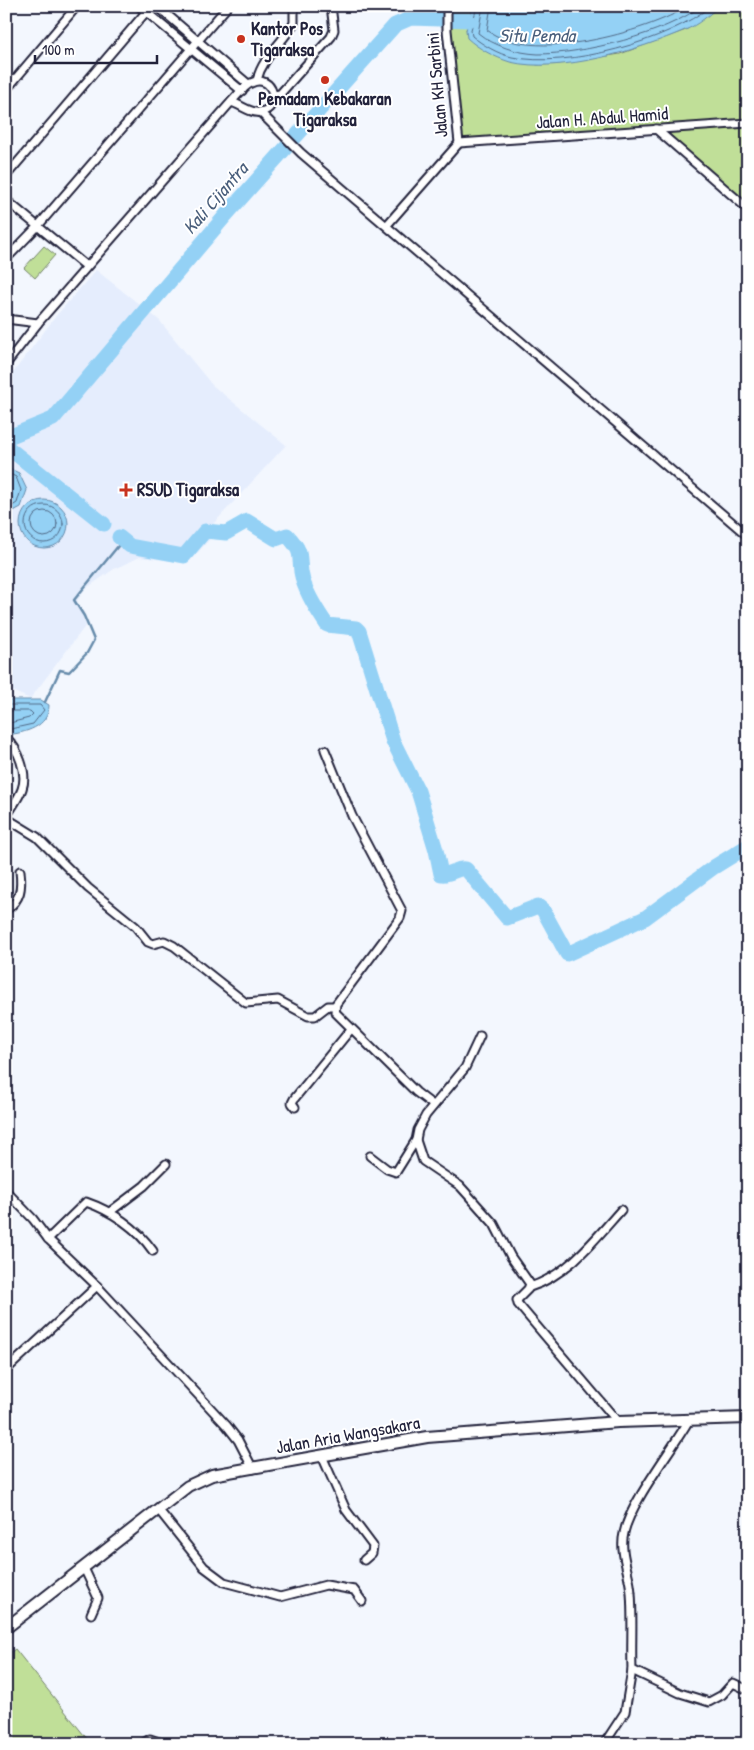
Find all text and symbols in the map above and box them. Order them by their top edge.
place label: Kantor Pos Tigaraksa [250,16,323,63]
water label: Situ Pemda [499,22,578,48]
street label: Jalan KH Sarbini [419,31,454,139]
scale bar [35,32,158,64]
marker: Kantor Pos Tigaraksa [235,33,247,45]
text: 100 m [42,39,75,60]
marker: Pemadam Kebakaran Tigaraksa [319,74,331,86]
place label: Pemadam Kebakaran Tigaraksa [258,86,392,133]
street label: Jalan H. Abdul Hamid [535,100,669,135]
water label: Kali Cijantra [176,155,255,240]
place label: RSUD Tigaraksa [137,477,240,503]
marker: RSUD Tigaraksa [119,483,133,497]
street label: Jalan Aria Wangsakara [274,1410,422,1459]

